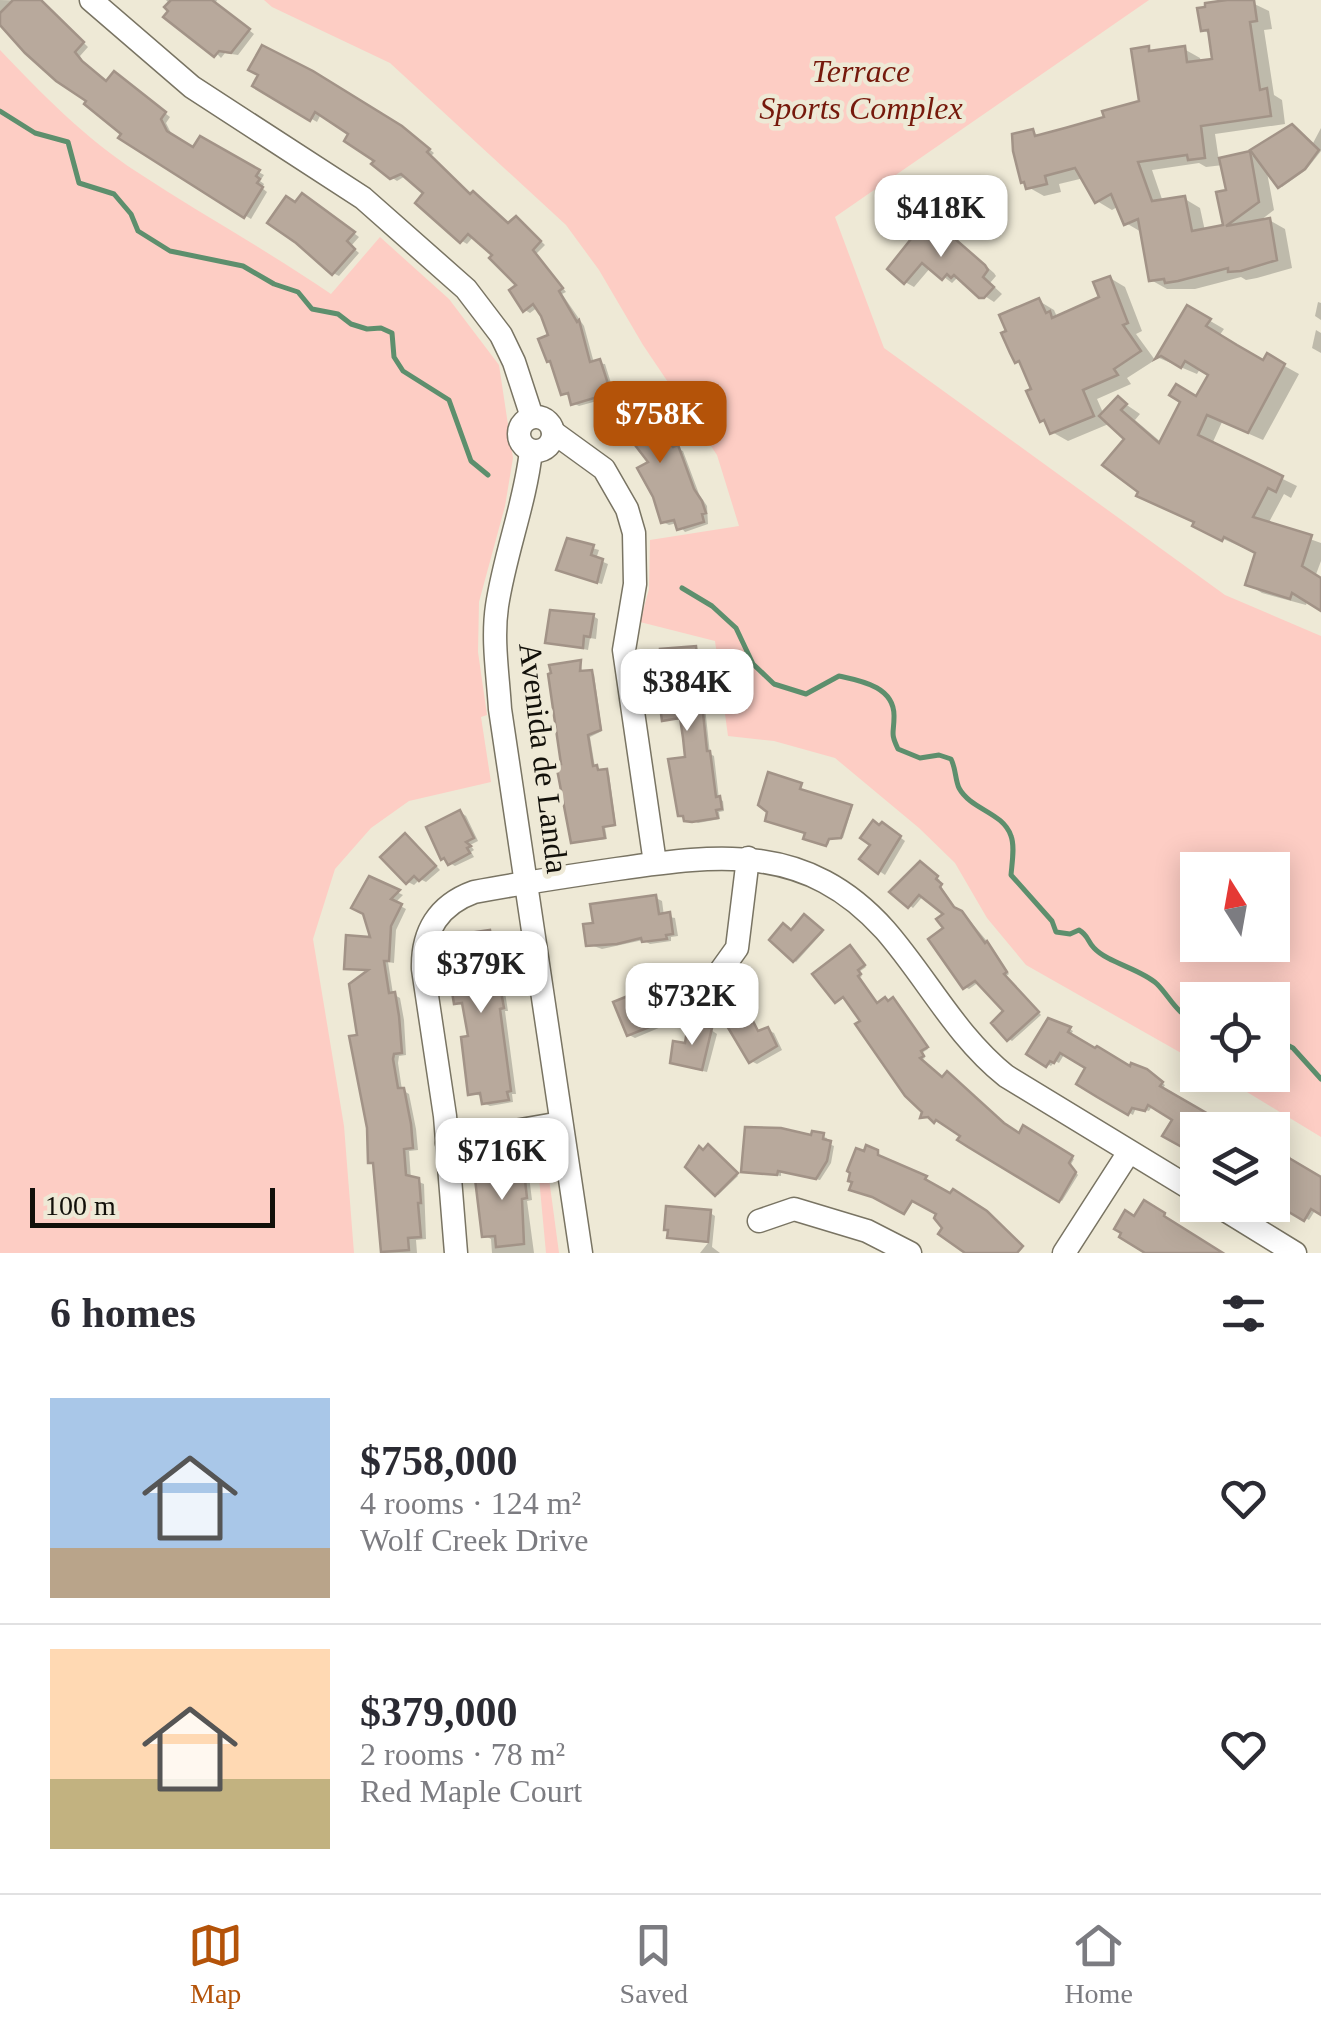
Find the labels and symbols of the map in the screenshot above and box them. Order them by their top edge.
park label: Terrace Sports Complex [759,53,963,126]
pin: $418K [871,175,1011,260]
pin: $758K [590,381,730,466]
street label: Avenida de Landa [512,641,576,875]
pin: $384K [617,649,757,734]
north arrow [1180,852,1290,962]
pin: $379K [411,931,551,1016]
pin: $732K [622,963,762,1048]
pin: $716K [432,1118,572,1203]
scale bar [30,1183,275,1228]

